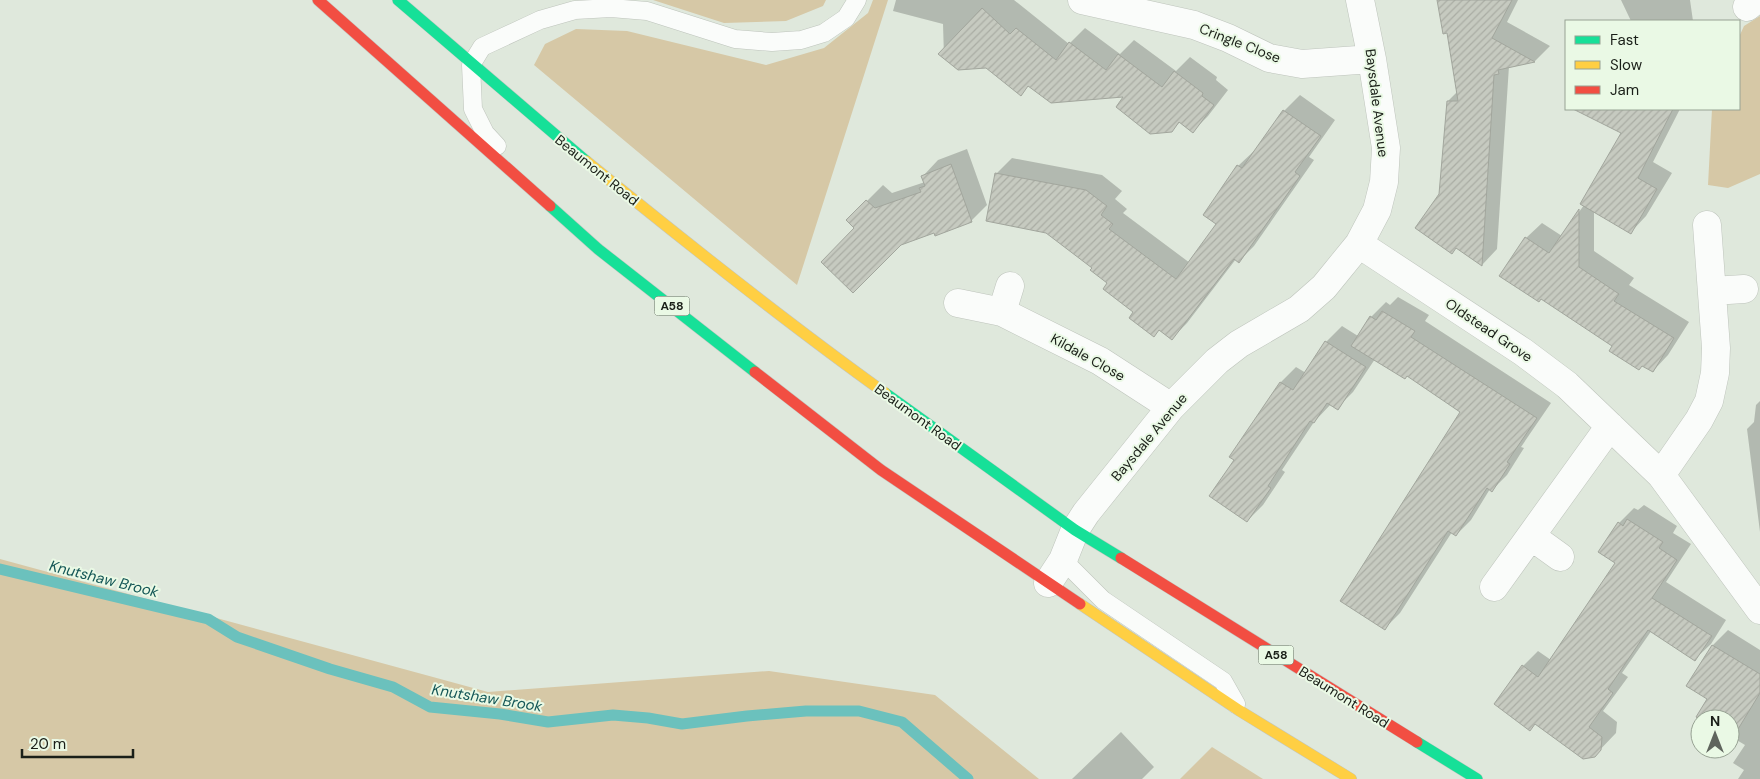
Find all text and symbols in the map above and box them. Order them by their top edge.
street label: Cringle Close [1197,19,1283,67]
legend [1565,20,1740,110]
text: Fast [1610,30,1639,50]
street label: Baysdale Avenue [1361,48,1393,158]
text: Slow [1610,55,1643,75]
text: Jam [1610,80,1639,100]
street label: Beaumont Road [551,131,643,209]
street label: Oldstead Grove [1442,294,1536,366]
road number: A58 [654,296,690,316]
street label: Kildale Close [1048,329,1128,385]
street label: Beaumont Road [871,380,965,454]
street label: Baysdale Avenue [1107,389,1191,485]
water label: Knutshaw Brook [47,556,161,602]
road number: A58 [1258,646,1294,664]
street label: Beaumont Road [1296,662,1392,732]
water label: Knutshaw Brook [430,679,544,717]
north arrow [1690,709,1740,759]
text: N [1710,712,1720,730]
scale bar [22,726,134,758]
text: 20 m [30,734,66,754]

